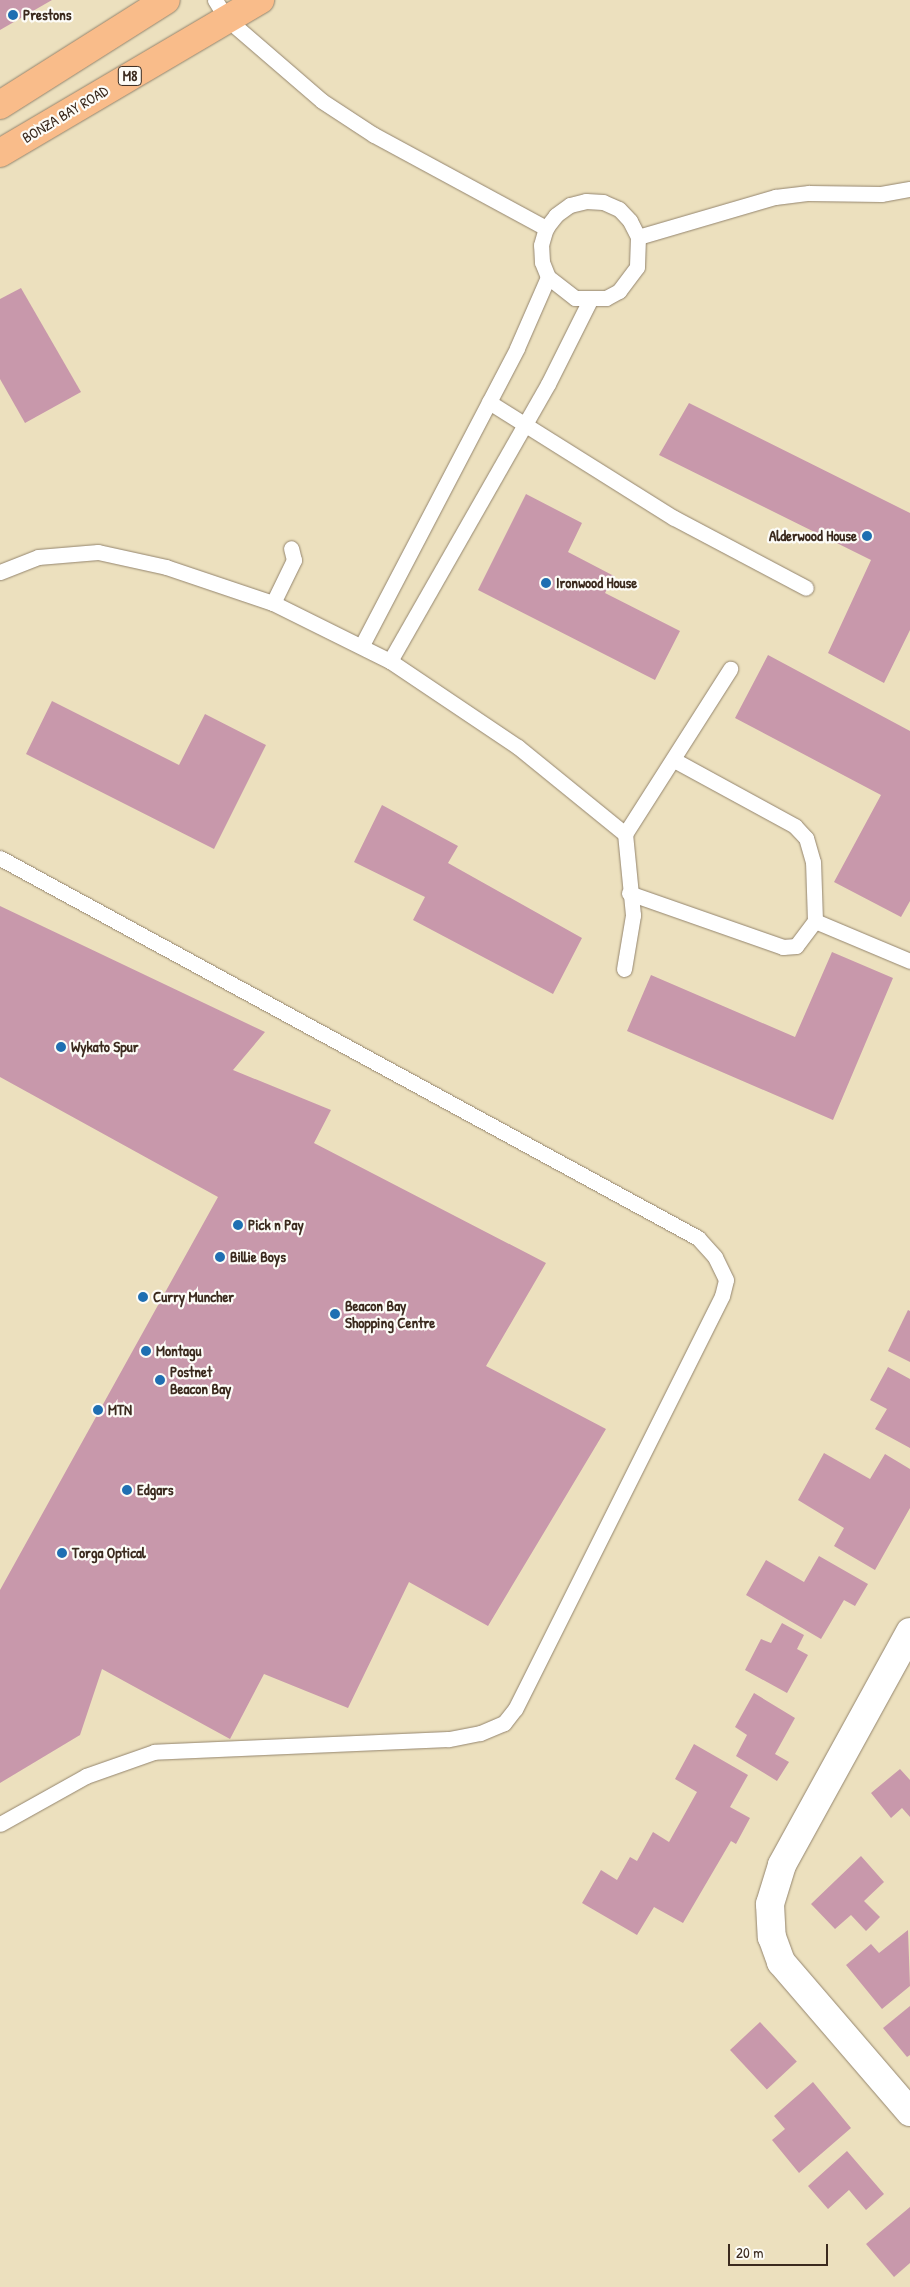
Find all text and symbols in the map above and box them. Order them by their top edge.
place label: Prestons [23,6,71,24]
marker: Prestons [7,9,19,21]
road number: M8 [118,64,142,88]
street label: BONZA BAY ROAD [19,81,111,147]
place label: Alderwood House [769,527,857,545]
marker: Alderwood House [861,530,873,542]
place label: Ironwood House [556,574,637,592]
marker: Ironwood House [540,577,552,589]
place label: Wykato Spur [71,1038,138,1056]
marker: Wykato Spur [55,1041,67,1053]
place label: Pick n Pay [248,1216,304,1234]
marker: Pick n Pay [232,1219,244,1231]
place label: Billie Boys [230,1248,286,1266]
marker: Billie Boys [214,1251,226,1263]
place label: Curry Muncher [153,1288,234,1306]
marker: Curry Muncher [137,1291,149,1303]
place label: Beacon Bay Shopping Centre [345,1296,435,1331]
marker: Beacon Bay Shopping Centre [329,1308,341,1320]
place label: Montagu [156,1342,201,1360]
marker: Montagu [140,1345,152,1357]
place label: Postnet Beacon Bay [170,1362,231,1397]
marker: Postnet Beacon Bay [154,1374,166,1386]
place label: MTN [108,1401,132,1419]
marker: MTN [92,1404,104,1416]
place label: Edgars [137,1481,174,1499]
marker: Edgars [121,1484,133,1496]
place label: Torga Optical [72,1544,146,1562]
marker: Torga Optical [56,1547,68,1559]
scale bar [730,2234,830,2266]
text: 20 m [736,2242,763,2263]

